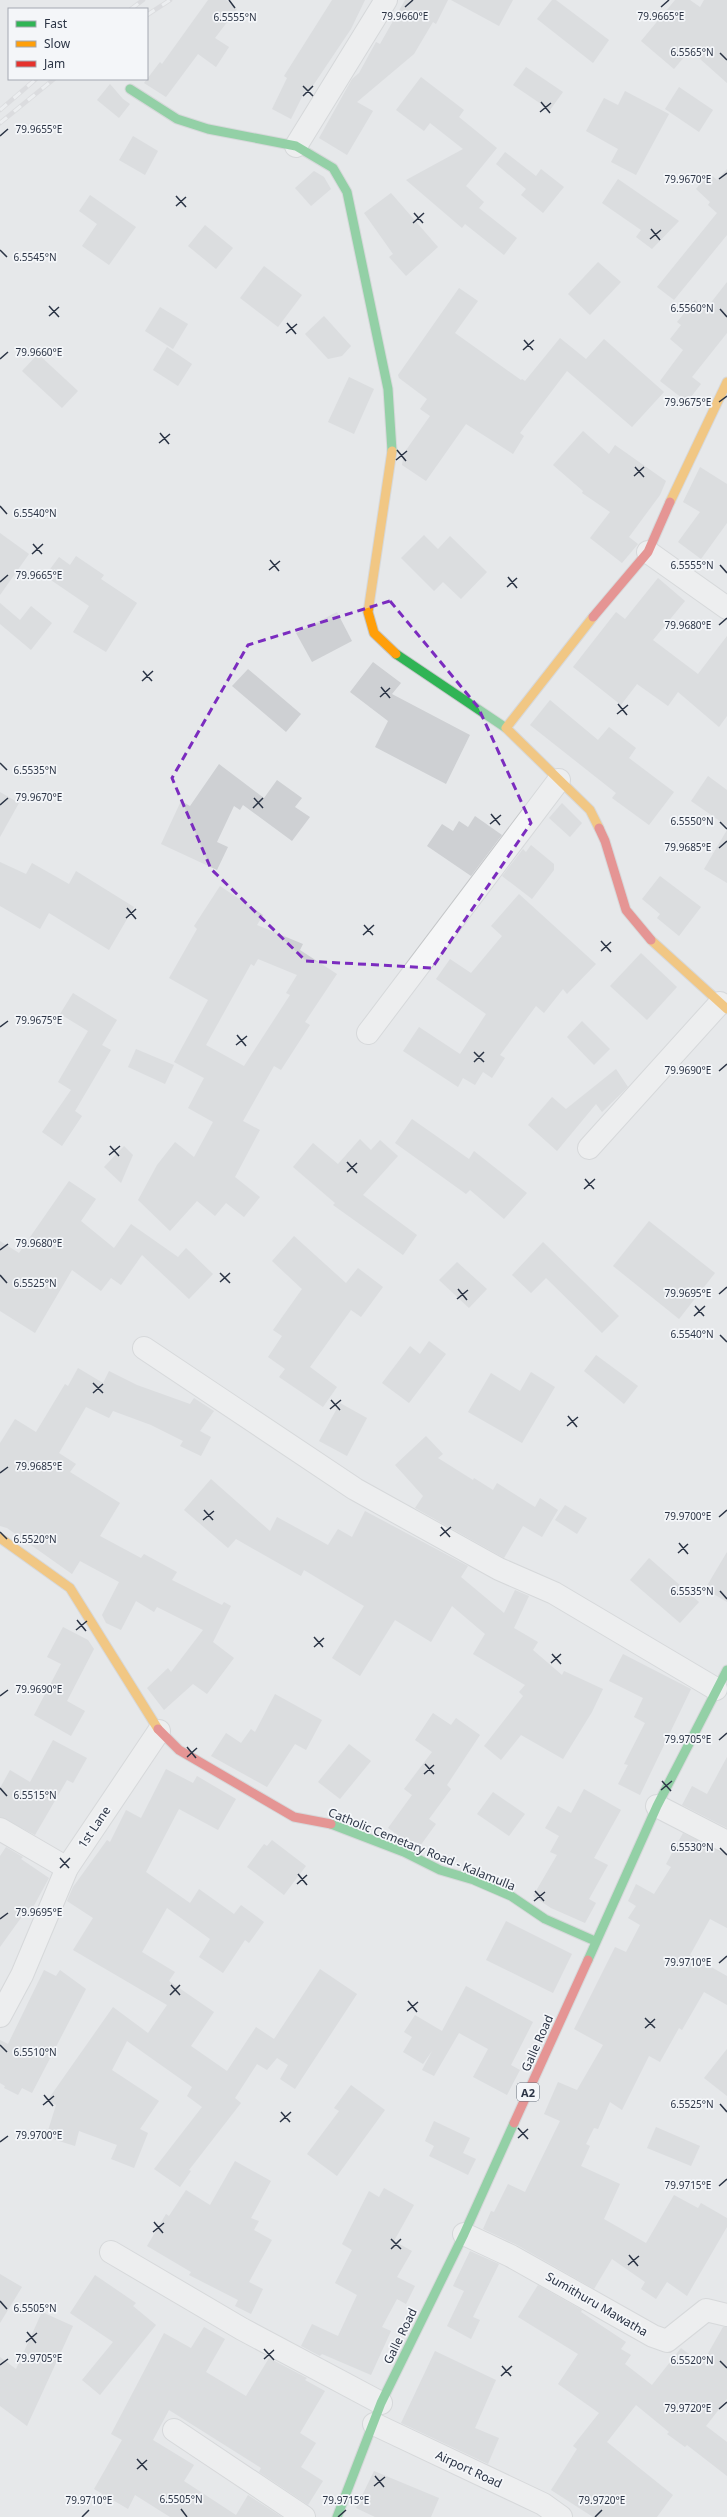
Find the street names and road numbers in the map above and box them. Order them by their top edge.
street label: 1st Lane [74,1802,114,1851]
street label: Catholic Cemetary Road - Kalamulla [326,1804,518,1894]
street label: Galle Road [517,2012,557,2074]
road number: A2 [517,2083,539,2101]
street label: Sumithuru Mawatha [543,2268,651,2340]
street label: Galle Road [379,2305,421,2367]
street label: Airport Road [433,2446,505,2492]

